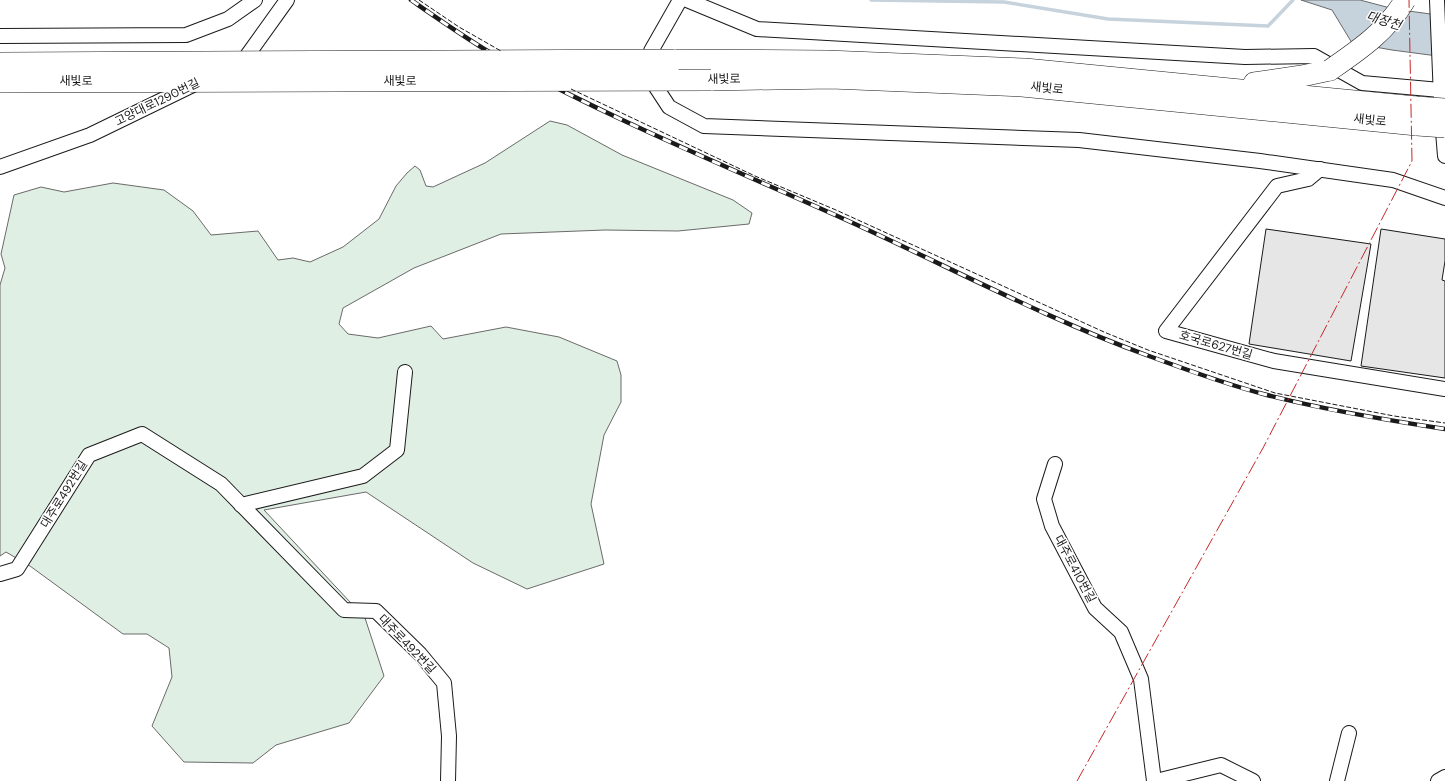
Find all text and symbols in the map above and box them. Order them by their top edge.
water label: 대장천 [1364,7,1404,34]
street label: 새빛로 [707,71,741,87]
street label: 새빛로 [59,73,93,89]
street label: 새빛로 [383,73,417,89]
street label: 고양대로1290번길 [112,75,202,129]
street label: 새빛로 [1030,78,1064,98]
street label: 새빛로 [1353,110,1387,130]
street label: 호국로627번길 [1177,327,1255,363]
street label: 대주로492번길 [37,457,91,531]
street label: 대주로410번길 [1050,532,1100,606]
street label: 대주로492번길 [375,611,439,677]

